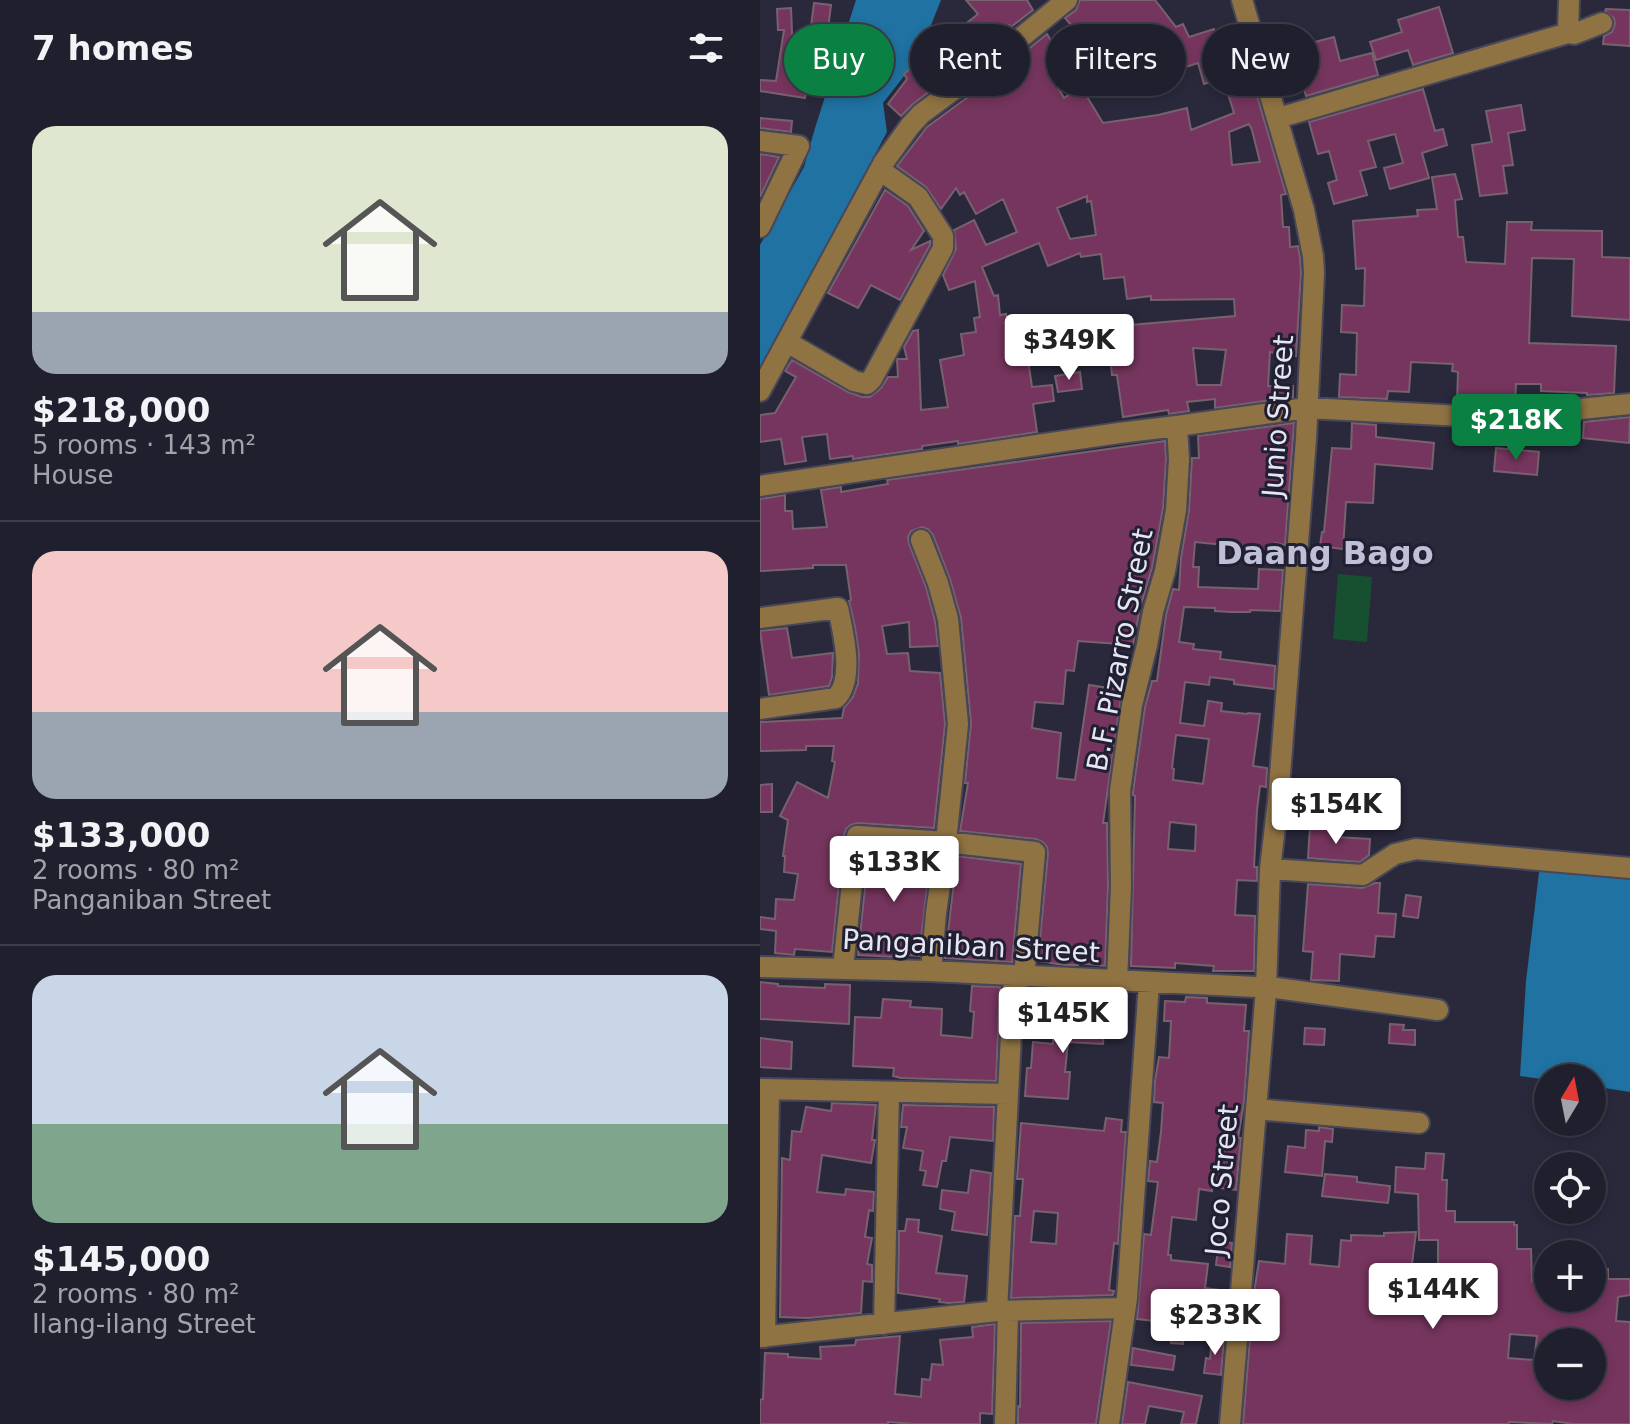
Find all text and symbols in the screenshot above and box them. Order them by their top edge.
chip: Buy [784,24,894,96]
chip: Rent [910,24,1030,96]
chip: Filters [1046,24,1186,96]
chip: New [1202,24,1319,96]
icon: filters [684,26,728,70]
text: 7 homes [32,28,194,68]
icon: home [308,178,452,322]
pin: $349K [1013,314,1125,382]
text: $349K [1023,325,1115,355]
street label: Junio Street [1256,334,1300,500]
text: $218,000 [32,390,211,430]
pin: $218K [1460,394,1572,462]
text: $218K [1470,405,1562,435]
text: 5 rooms · 143 m² [32,430,256,460]
text: House [32,460,113,490]
street label: B.F. Pizarro Street [1080,526,1160,774]
district label: Daang Bago [1216,534,1434,572]
icon: home [308,603,452,747]
pin: $154K [1280,778,1392,846]
text: $154K [1290,789,1382,819]
text: $133,000 [32,815,211,855]
pin: $133K [838,836,950,904]
text: $133K [848,847,940,877]
text: 2 rooms · 80 m² [32,855,240,885]
text: Panganiban Street [32,885,271,915]
street label: Panganiban Street [841,923,1101,969]
pin: $145K [1007,987,1119,1055]
text: $145K [1017,998,1109,1028]
icon: home [308,1027,452,1171]
north arrow [1534,1064,1606,1136]
map controls [1534,1064,1606,1400]
street label: Joco Street [1199,1103,1245,1259]
button: locate [1534,1152,1606,1224]
text: $145,000 [32,1239,211,1279]
button: + [1534,1240,1606,1312]
pin: $144K [1377,1263,1489,1331]
text: $144K [1387,1274,1479,1304]
text: 2 rooms · 80 m² [32,1279,240,1309]
pin: $233K [1159,1289,1271,1357]
text: $233K [1169,1300,1261,1330]
text: Ilang-ilang Street [32,1309,256,1339]
button: − [1534,1328,1606,1400]

